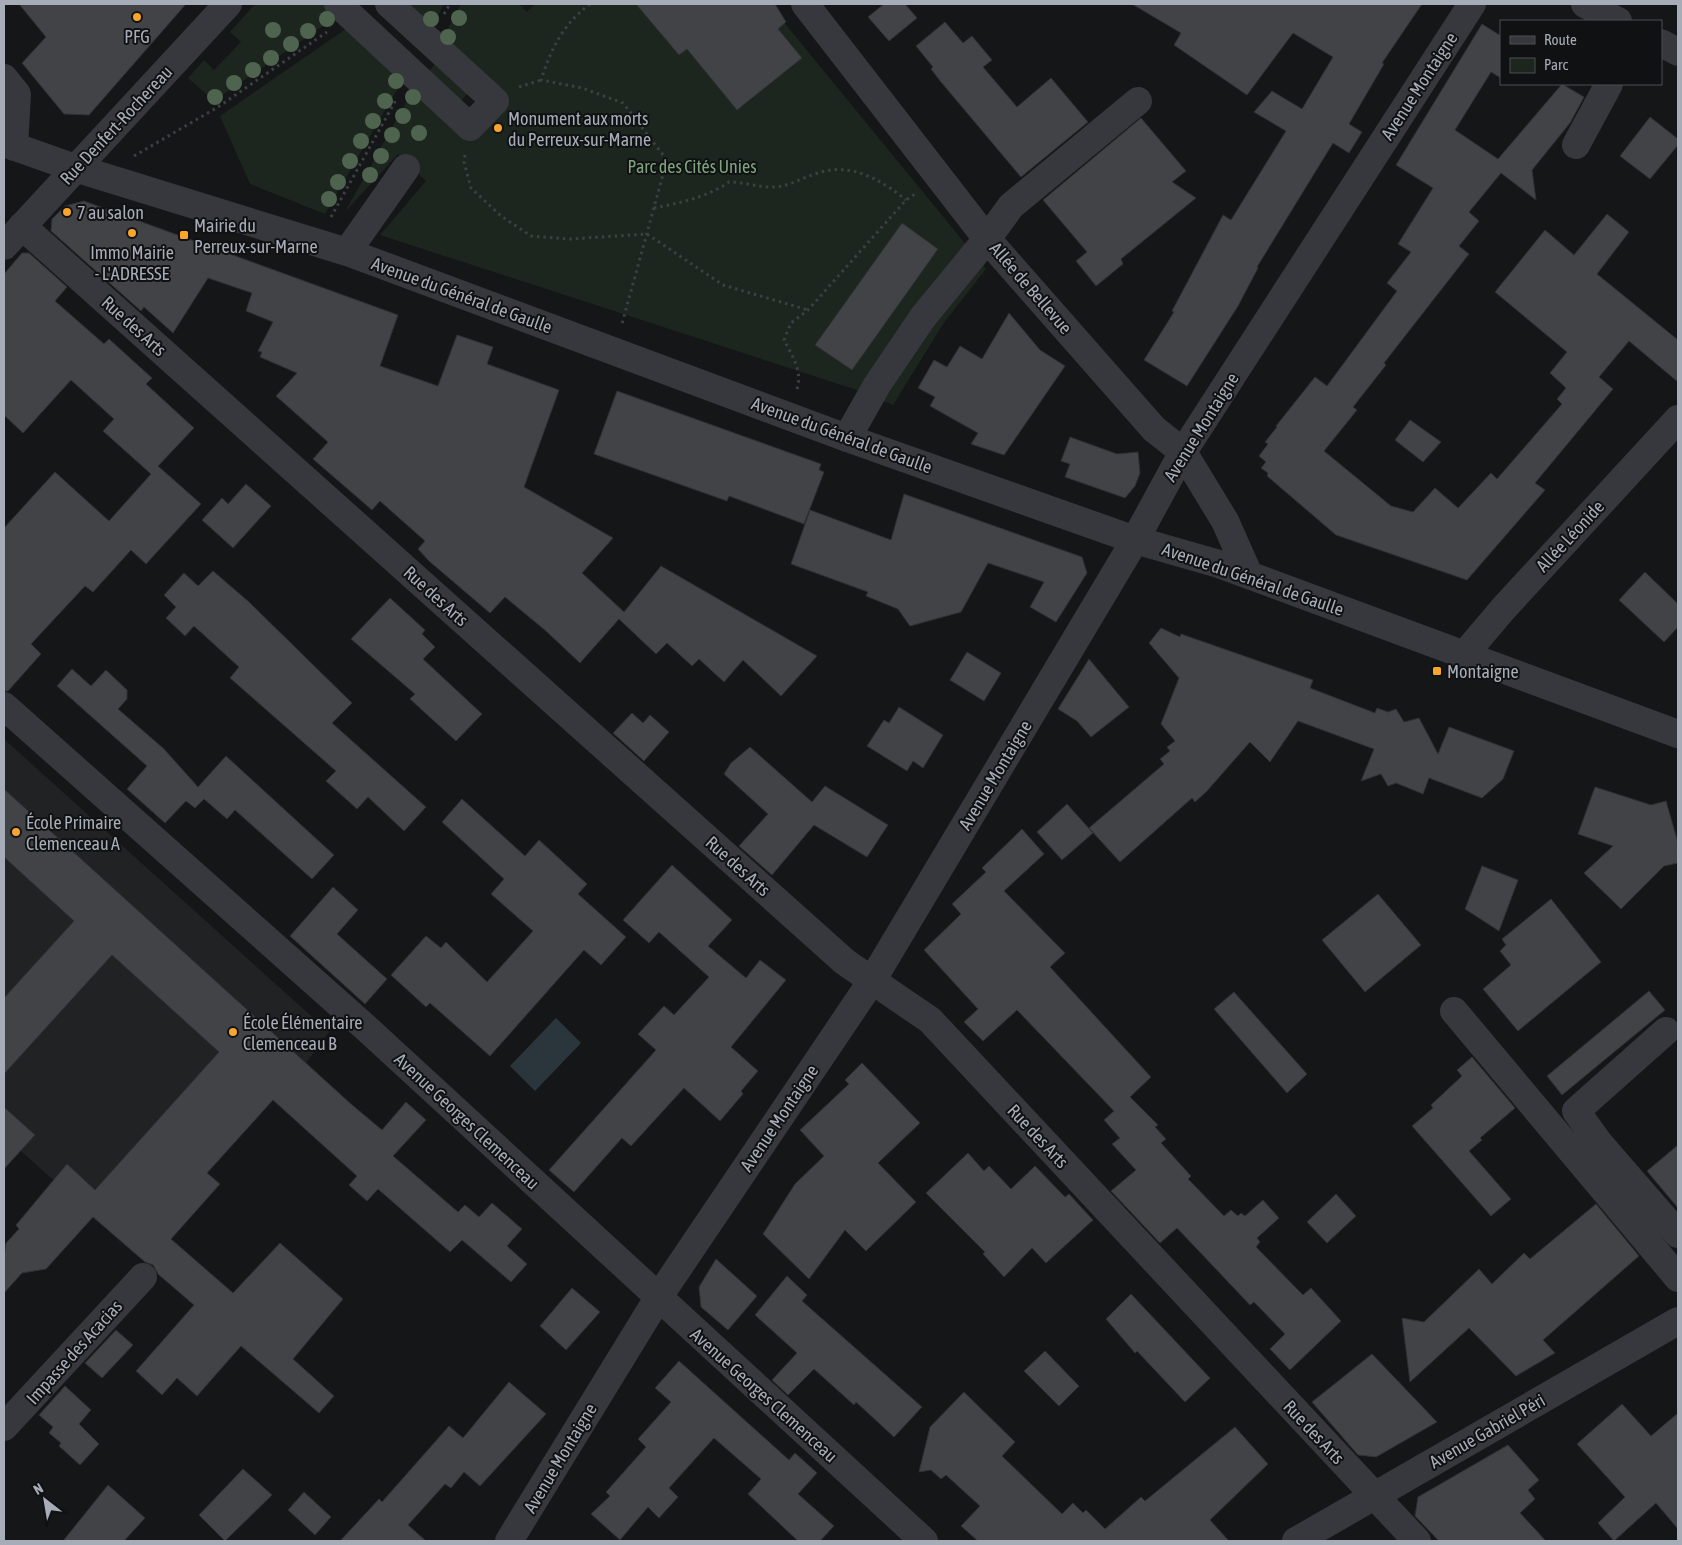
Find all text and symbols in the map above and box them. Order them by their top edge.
marker: PFG [131,11,143,23]
legend [1500,20,1662,85]
place label: PFG [124,26,150,47]
street label: Avenue Montaigne [1376,28,1462,144]
text: Route [1544,31,1577,48]
text: Parc [1544,56,1568,73]
street label: Rue Denfert-Rochereau [56,61,176,189]
place label: Monument aux morts du Perreux-sur-Marne [508,108,651,150]
marker: Monument aux morts du Perreux-sur-Marne [492,122,504,134]
park label: Parc des Cités Unies [627,156,757,177]
place label: 7 au salon [77,202,144,223]
marker: 7 au salon [61,206,73,218]
place label: Mairie du Perreux-sur-Marne [194,215,318,257]
marker: Immo Mairie - L'ADRESSE [126,227,138,239]
marker: Mairie du Perreux-sur-Marne [178,229,190,241]
street label: Allée de Bellevue [986,238,1076,338]
place label: Immo Mairie - L'ADRESSE [90,242,174,284]
street label: Avenue du Général de Gaulle [369,253,555,337]
street label: Rue des Arts [97,292,171,360]
street label: Avenue Montaigne [1159,369,1243,485]
street label: Avenue du Général de Gaulle [749,393,935,477]
street label: Allée Léonide [1532,496,1608,576]
street label: Avenue du Général de Gaulle [1160,538,1346,620]
street label: Rue des Arts [399,562,473,630]
place label: Montaigne [1447,661,1519,682]
marker: Montaigne [1431,665,1443,677]
street label: Avenue Montaigne [954,716,1036,834]
place label: École Primaire Clemenceau A [26,812,121,854]
marker: École Primaire Clemenceau A [10,826,22,838]
street label: Rue des Arts [701,832,775,900]
place label: École Élémentaire Clemenceau B [243,1012,362,1054]
marker: École Élémentaire Clemenceau B [227,1026,239,1038]
street label: Avenue Georges Clemenceau [390,1048,544,1194]
street label: Avenue Montaigne [736,1061,822,1175]
street label: Rue des Arts [1003,1100,1073,1172]
street label: Impasse des Acacias [22,1296,126,1408]
street label: Avenue Georges Clemenceau [686,1324,842,1466]
street label: Avenue Gabriel Péri [1426,1389,1548,1473]
street label: Rue des Arts [1279,1396,1349,1468]
street label: Avenue Montaigne [519,1399,601,1517]
north arrow [20,1475,70,1525]
text: N [31,1480,46,1498]

